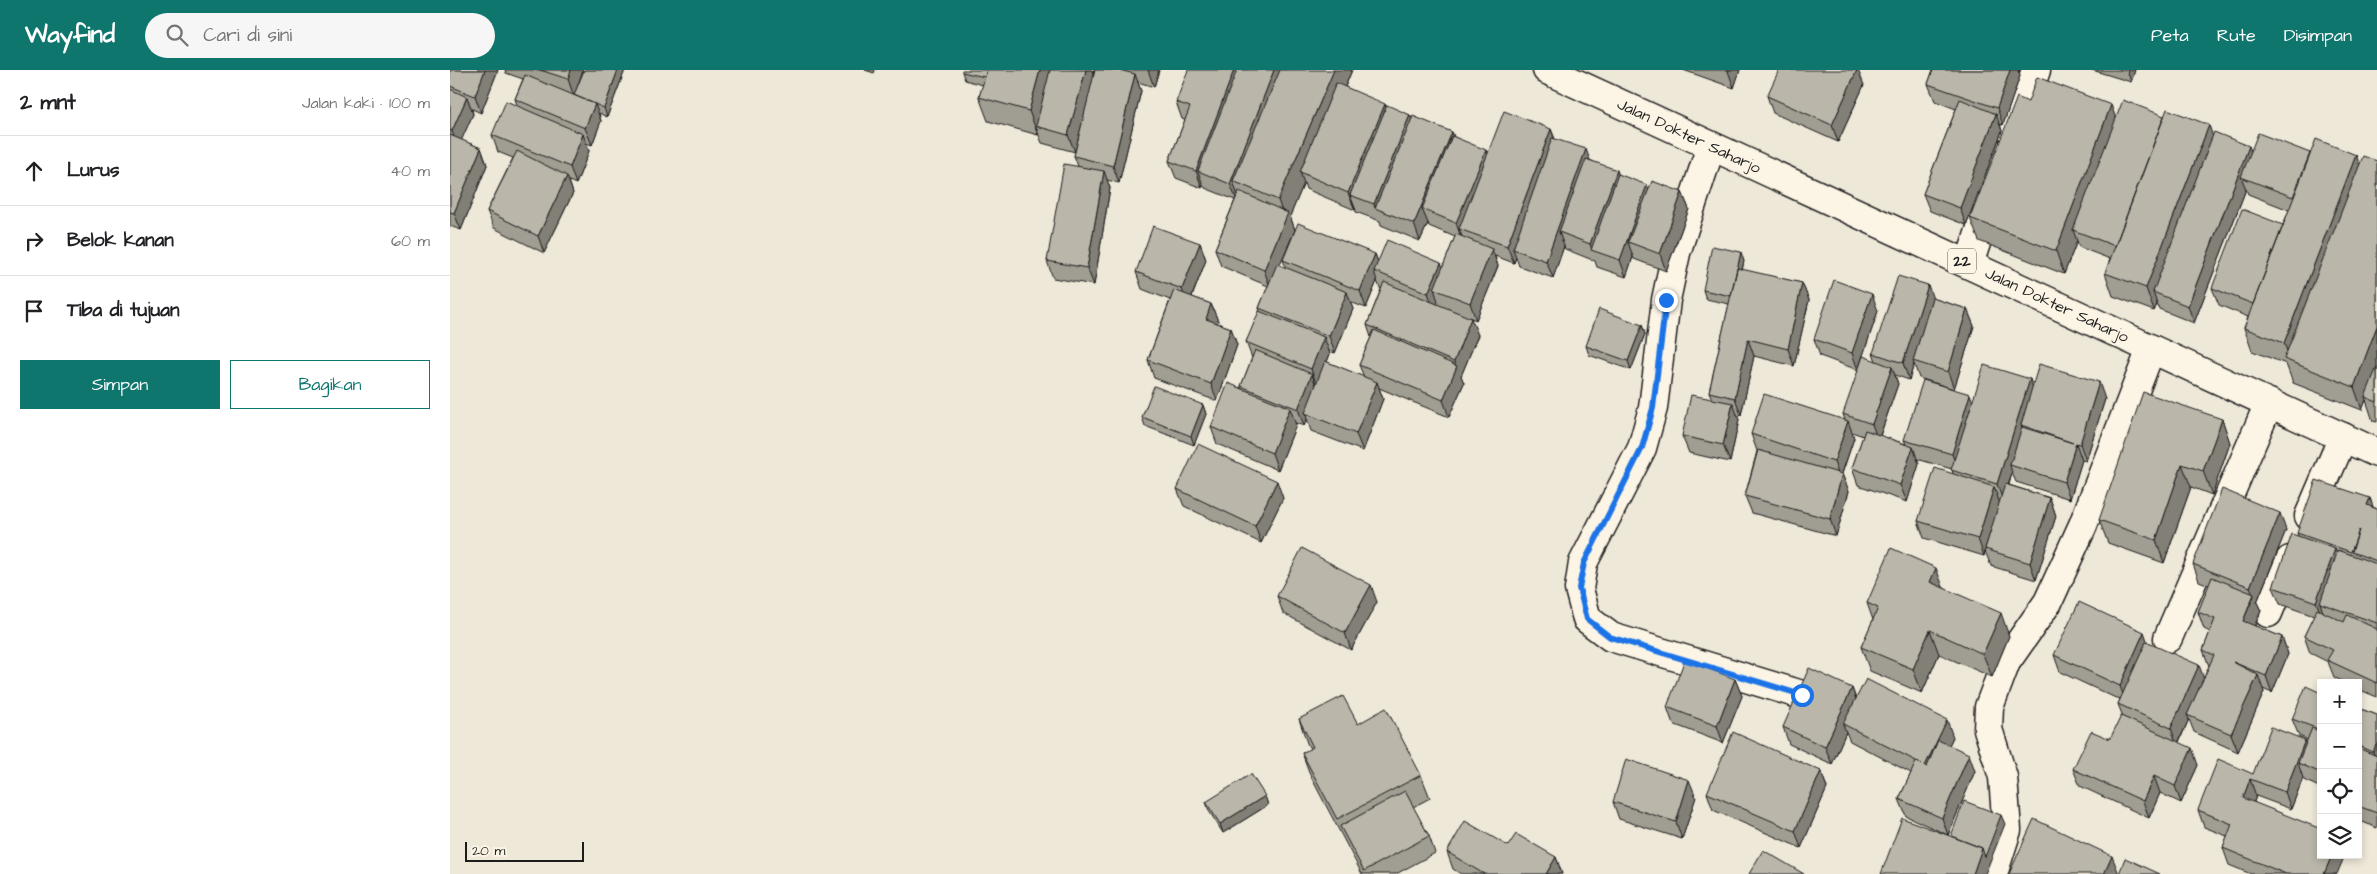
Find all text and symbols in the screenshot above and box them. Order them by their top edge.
search box [145,13,495,58]
text: Wayfind [25,18,115,52]
icon: search [163,21,191,49]
text: Cari di sini [203,22,292,49]
text: Peta [2151,23,2189,48]
text: Rute [2217,23,2256,48]
text: Disimpan [2284,23,2352,48]
text: 2 mnt [20,88,76,117]
text: Jalan kaki · 100 m [302,92,430,114]
street label: Jalan Dokter Saharjo [1613,93,1765,179]
icon: ahead [20,157,48,185]
text: Lurus [67,157,119,184]
text: 40 m [390,160,430,182]
icon: right [20,227,48,255]
text: Belok kanan [67,227,174,254]
text: 60 m [391,230,430,252]
road number: 22 [1948,248,1976,274]
street label: Jalan Dokter Saharjo [1981,262,2133,348]
route end [1655,289,1678,312]
icon: arrive [20,297,48,325]
text: Tiba di tujuan [67,297,179,324]
button: Simpan [20,360,220,409]
button: Bagikan [230,360,430,409]
map controls [2317,679,2362,859]
button: + [2317,679,2362,724]
route start [1791,684,1814,707]
button: − [2317,724,2362,769]
button: locate [2317,769,2362,814]
button: layers [2317,814,2362,859]
scale bar [465,839,584,862]
text: 20 m [472,841,505,861]

